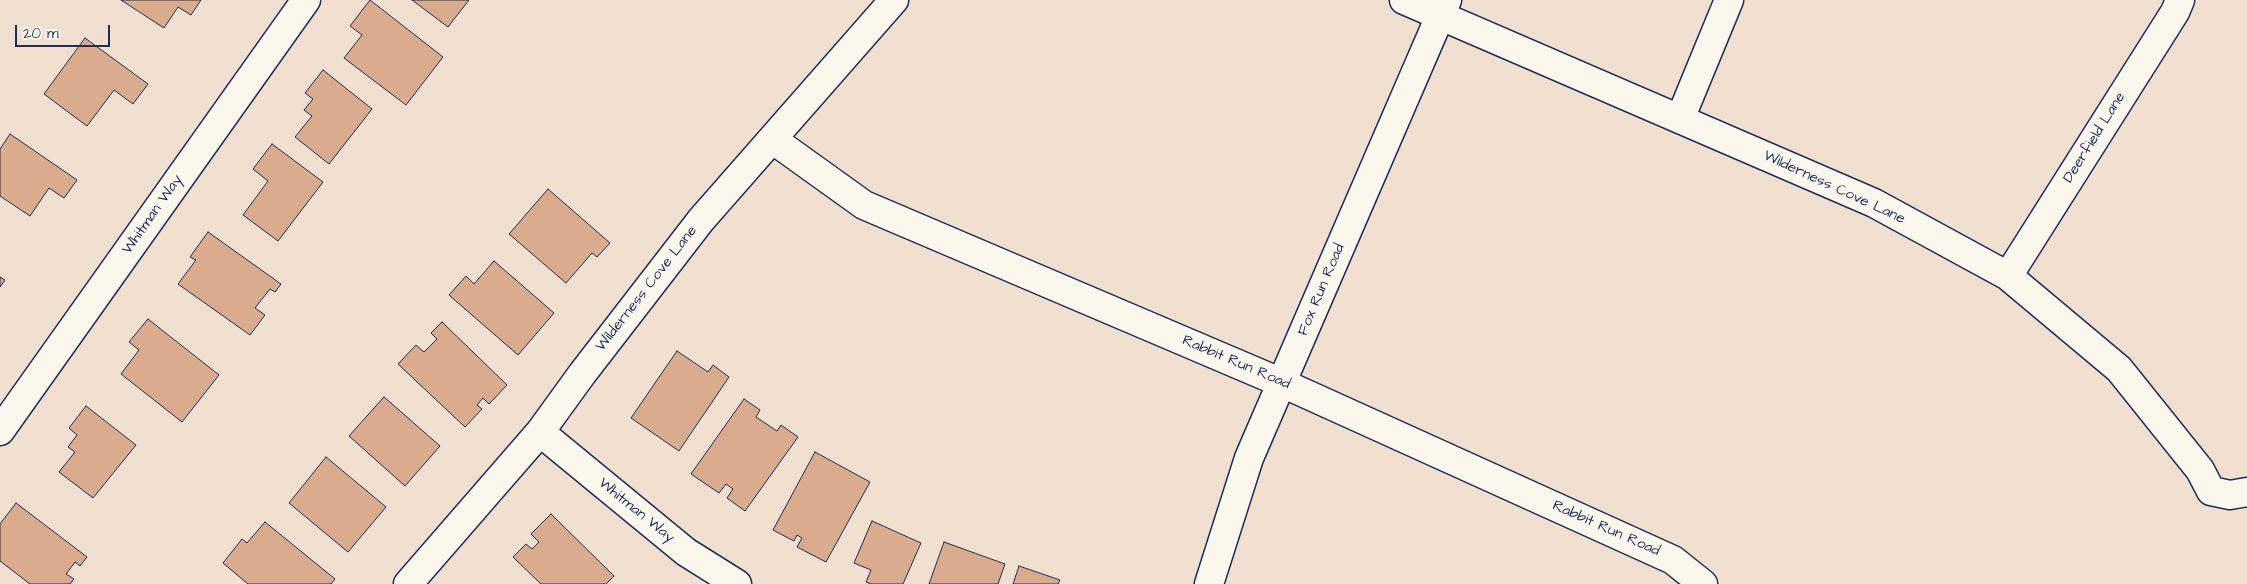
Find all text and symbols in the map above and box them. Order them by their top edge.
scale bar [18,15,112,47]
text: 20 m [23,23,59,44]
street label: Deerfield Lane [2060,89,2130,187]
street label: Wilderness Cove Lane [1760,147,1908,229]
street label: Whitman Way [119,172,187,258]
street label: Wilderness Cove Lane [592,223,702,355]
street label: Fox Run Road [1295,241,1349,339]
street label: Rabbit Run Road [1179,332,1293,394]
street label: Whitman Way [594,475,678,547]
street label: Rabbit Run Road [1549,497,1663,561]

